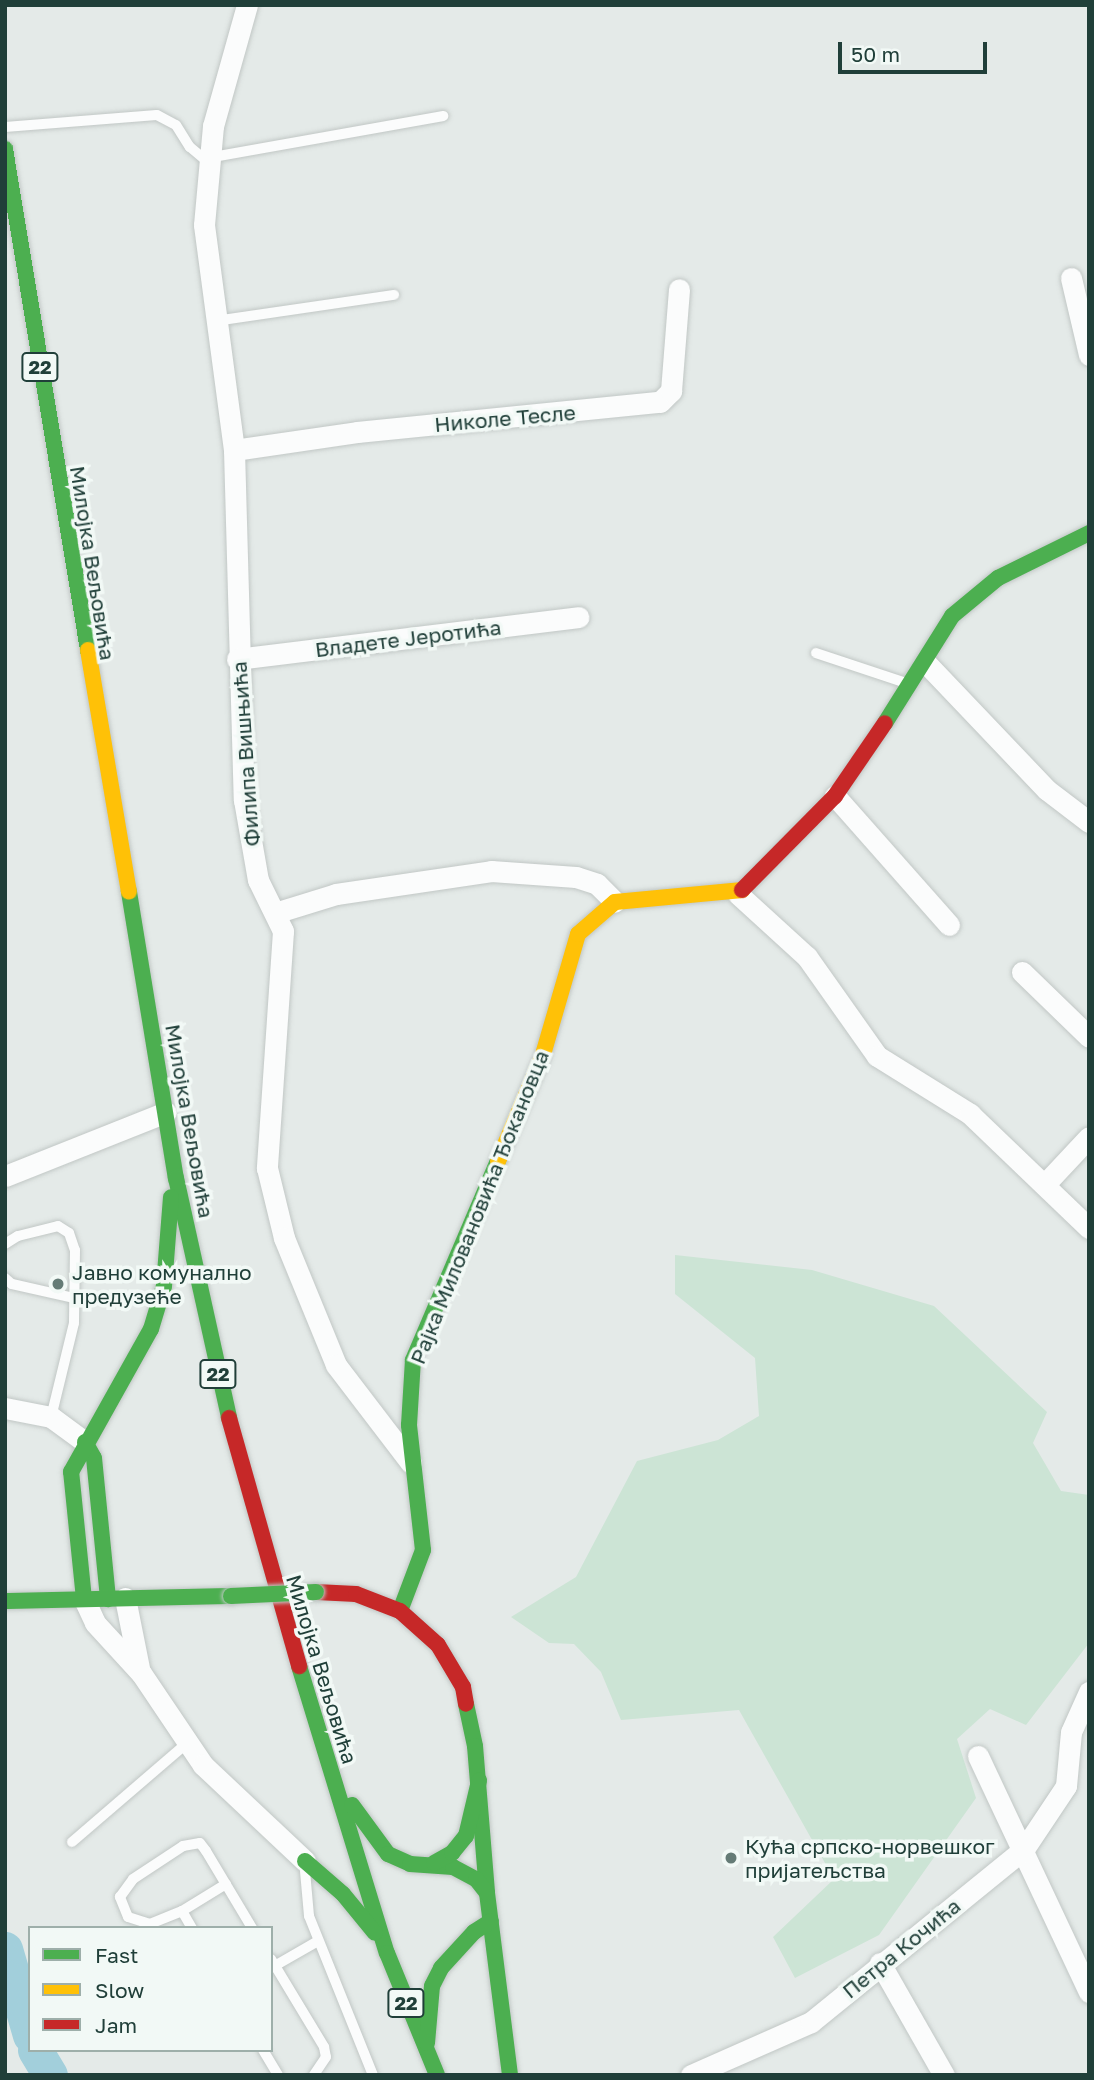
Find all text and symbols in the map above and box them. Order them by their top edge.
scale bar [842,28,991,72]
text: 50 m [851,41,900,67]
road number: 22 [21,352,59,382]
street label: Николе Тесле [433,399,577,437]
street label: Милојка Вељовића [65,464,121,662]
street label: Владете Јеротића [314,614,502,662]
street label: Филипа Вишњића [226,661,264,847]
street label: Милојка Вељовића [161,1022,219,1220]
street label: Рајка Миловановића Ђокановца [404,1046,554,1368]
place label: Јавно комунално предузеће [72,1259,252,1309]
marker: Јавно комунално предузеће [50,1276,66,1292]
road number: 22 [199,1358,237,1390]
street label: Милојка Вељовића [281,1571,363,1767]
place label: Кућа српско-норвешког пријатељства [745,1833,995,1883]
marker: Кућа српско-норвешког пријатељства [723,1850,739,1866]
street label: Петра Кочића [837,1893,965,2003]
legend [28,1926,273,2052]
text: Fast [95,1942,138,1968]
text: Slow [95,1977,144,2003]
road number: 22 [387,1988,425,2019]
text: Jam [95,2012,137,2038]

